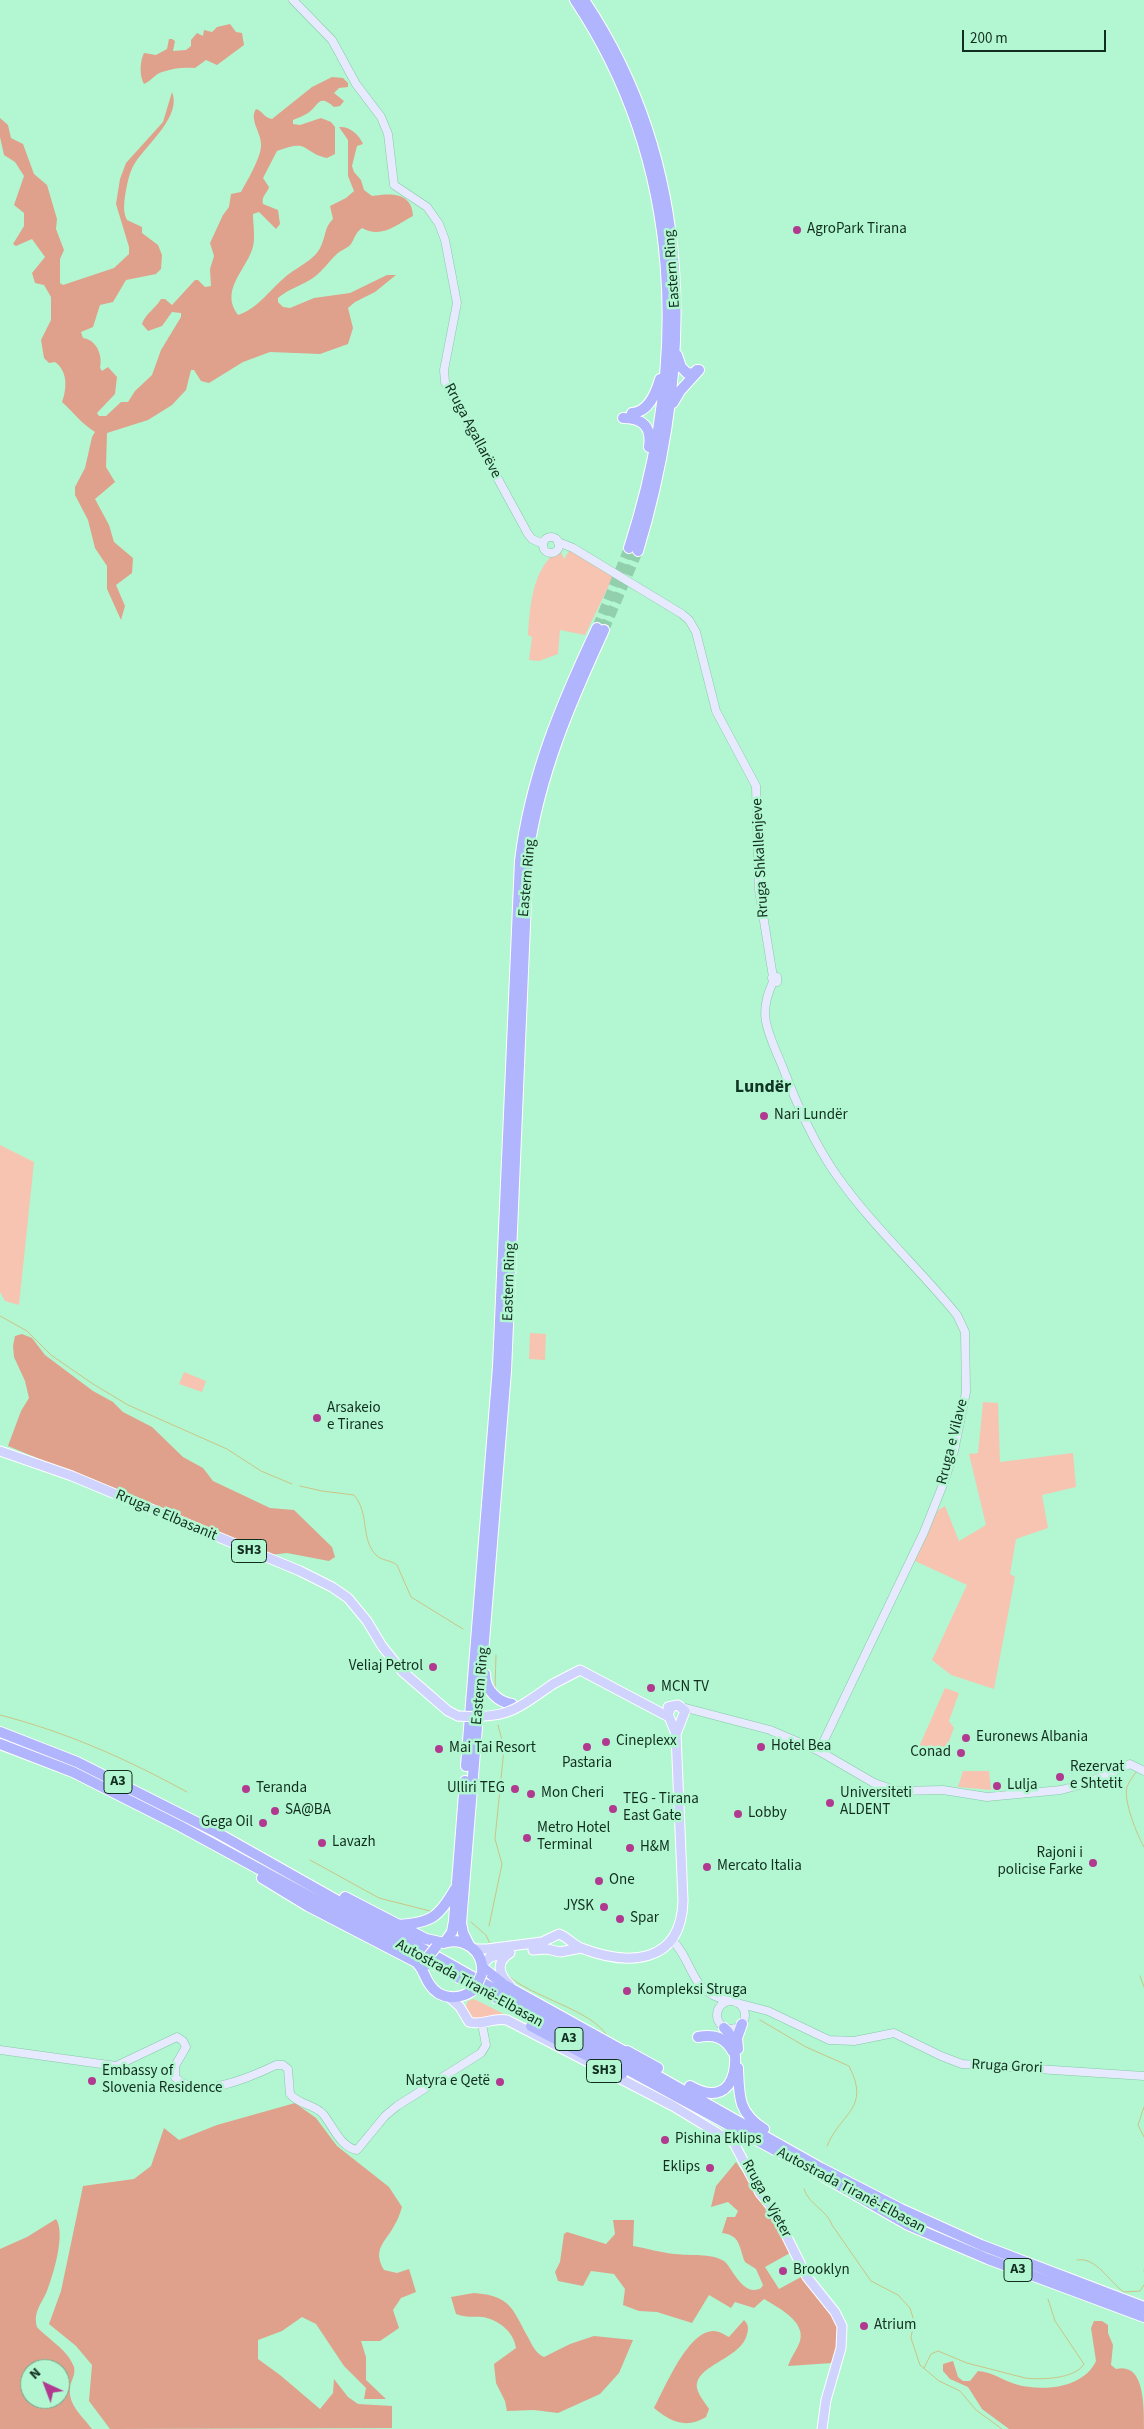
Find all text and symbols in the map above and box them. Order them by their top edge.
scale bar [964,20,1108,52]
text: 200 m [970,28,1008,49]
place label: AgroPark Tirana [807,221,907,239]
marker: AgroPark Tirana [791,224,803,236]
street label: Eastern Ring [661,229,685,309]
street label: Rruga Agallarëve [439,380,505,482]
street label: Rruga Shkallenjeve [749,798,773,918]
street label: Eastern Ring [516,838,540,918]
district label: Lundër [735,1077,791,1099]
place label: Nari Lundër [774,1107,848,1125]
marker: Nari Lundër [758,1110,770,1122]
street label: Eastern Ring [500,1243,520,1321]
street label: Rruga e Vilave [934,1397,972,1487]
place label: Arsakeio e Tiranes [327,1400,384,1435]
marker: Arsakeio e Tiranes [311,1412,323,1424]
street label: Rruga e Elbasanit [113,1487,219,1545]
road number: SH3 [232,1540,266,1562]
street label: Eastern Ring [469,1646,493,1726]
place label: Veliaj Petrol [349,1658,423,1676]
marker: Veliaj Petrol [427,1661,439,1673]
place label: MCN TV [661,1679,709,1697]
marker: MCN TV [645,1682,657,1694]
place label: Euronews Albania [976,1729,1088,1747]
marker: Euronews Albania [960,1732,972,1744]
place label: Cineplexx [616,1733,677,1751]
marker: Cineplexx [600,1736,612,1748]
place label: Hotel Bea [771,1738,831,1756]
place label: Mai Tai Resort [449,1740,536,1758]
marker: Pastaria [581,1741,593,1753]
marker: Hotel Bea [755,1741,767,1753]
marker: Mai Tai Resort [433,1743,445,1755]
place label: Conad [910,1744,951,1762]
marker: Conad [955,1747,967,1759]
place label: Pastaria [562,1755,612,1773]
place label: Rezervat e Shtetit [1070,1759,1124,1794]
road number: A3 [104,1770,132,1794]
marker: Rezervat e Shtetit [1054,1771,1066,1783]
place label: Lulja [1007,1777,1038,1795]
place label: Teranda [256,1780,307,1798]
place label: Ulliri TEG [447,1780,505,1798]
marker: Lulja [991,1780,1003,1792]
marker: Teranda [240,1783,252,1795]
marker: Ulliri TEG [509,1783,521,1795]
place label: Mon Cheri [541,1785,604,1803]
place label: Universiteti ALDENT [840,1785,912,1820]
marker: Mon Cheri [525,1788,537,1800]
place label: TEG - Tirana East Gate [623,1791,699,1826]
marker: Universiteti ALDENT [824,1797,836,1809]
place label: SA@BA [285,1802,331,1820]
marker: TEG - Tirana East Gate [607,1803,619,1815]
marker: SA@BA [269,1805,281,1817]
place label: Lobby [748,1805,787,1823]
marker: Lobby [732,1808,744,1820]
place label: Gega Oil [201,1814,253,1832]
marker: Gega Oil [257,1817,269,1829]
place label: Metro Hotel Terminal [537,1820,610,1855]
marker: Metro Hotel Terminal [521,1832,533,1844]
place label: Lavazh [332,1834,376,1852]
marker: Lavazh [316,1837,328,1849]
place label: H&M [640,1839,670,1857]
marker: H&M [624,1842,636,1854]
place label: Rajoni i policise Farke [998,1845,1083,1880]
marker: Rajoni i policise Farke [1087,1857,1099,1869]
place label: Mercato Italia [717,1858,802,1876]
marker: Mercato Italia [701,1861,713,1873]
place label: One [609,1872,635,1890]
marker: One [593,1875,605,1887]
place label: JYSK [563,1898,594,1916]
marker: JYSK [598,1901,610,1913]
place label: Spar [630,1910,659,1928]
marker: Spar [614,1913,626,1925]
street label: Autostrada Tiranë-Elbasan [392,1936,546,2032]
place label: Kompleksi Struga [637,1982,747,2000]
marker: Kompleksi Struga [621,1985,633,1997]
road number: A3 [555,2028,583,2050]
street label: Rruga Grori [971,2056,1043,2078]
road number: SH3 [586,2060,622,2082]
place label: Embassy of Slovenia Residence [102,2063,222,2098]
place label: Natyra e Qetë [405,2073,490,2091]
marker: Embassy of Slovenia Residence [86,2075,98,2087]
marker: Natyra e Qetë [494,2076,506,2088]
place label: Pishina Eklips [675,2131,762,2149]
marker: Pishina Eklips [659,2134,671,2146]
street label: Autostrada Tiranë-Elbasan [774,2144,928,2238]
street label: Rruga e Vjeter [737,2157,795,2241]
place label: Eklips [663,2159,700,2177]
marker: Eklips [704,2162,716,2174]
road number: A3 [1004,2258,1032,2282]
place label: Brooklyn [793,2262,850,2280]
marker: Brooklyn [777,2265,789,2277]
place label: Atrium [874,2317,916,2335]
marker: Atrium [858,2320,870,2332]
north arrow [20,2359,70,2409]
text: N [25,2363,46,2384]

